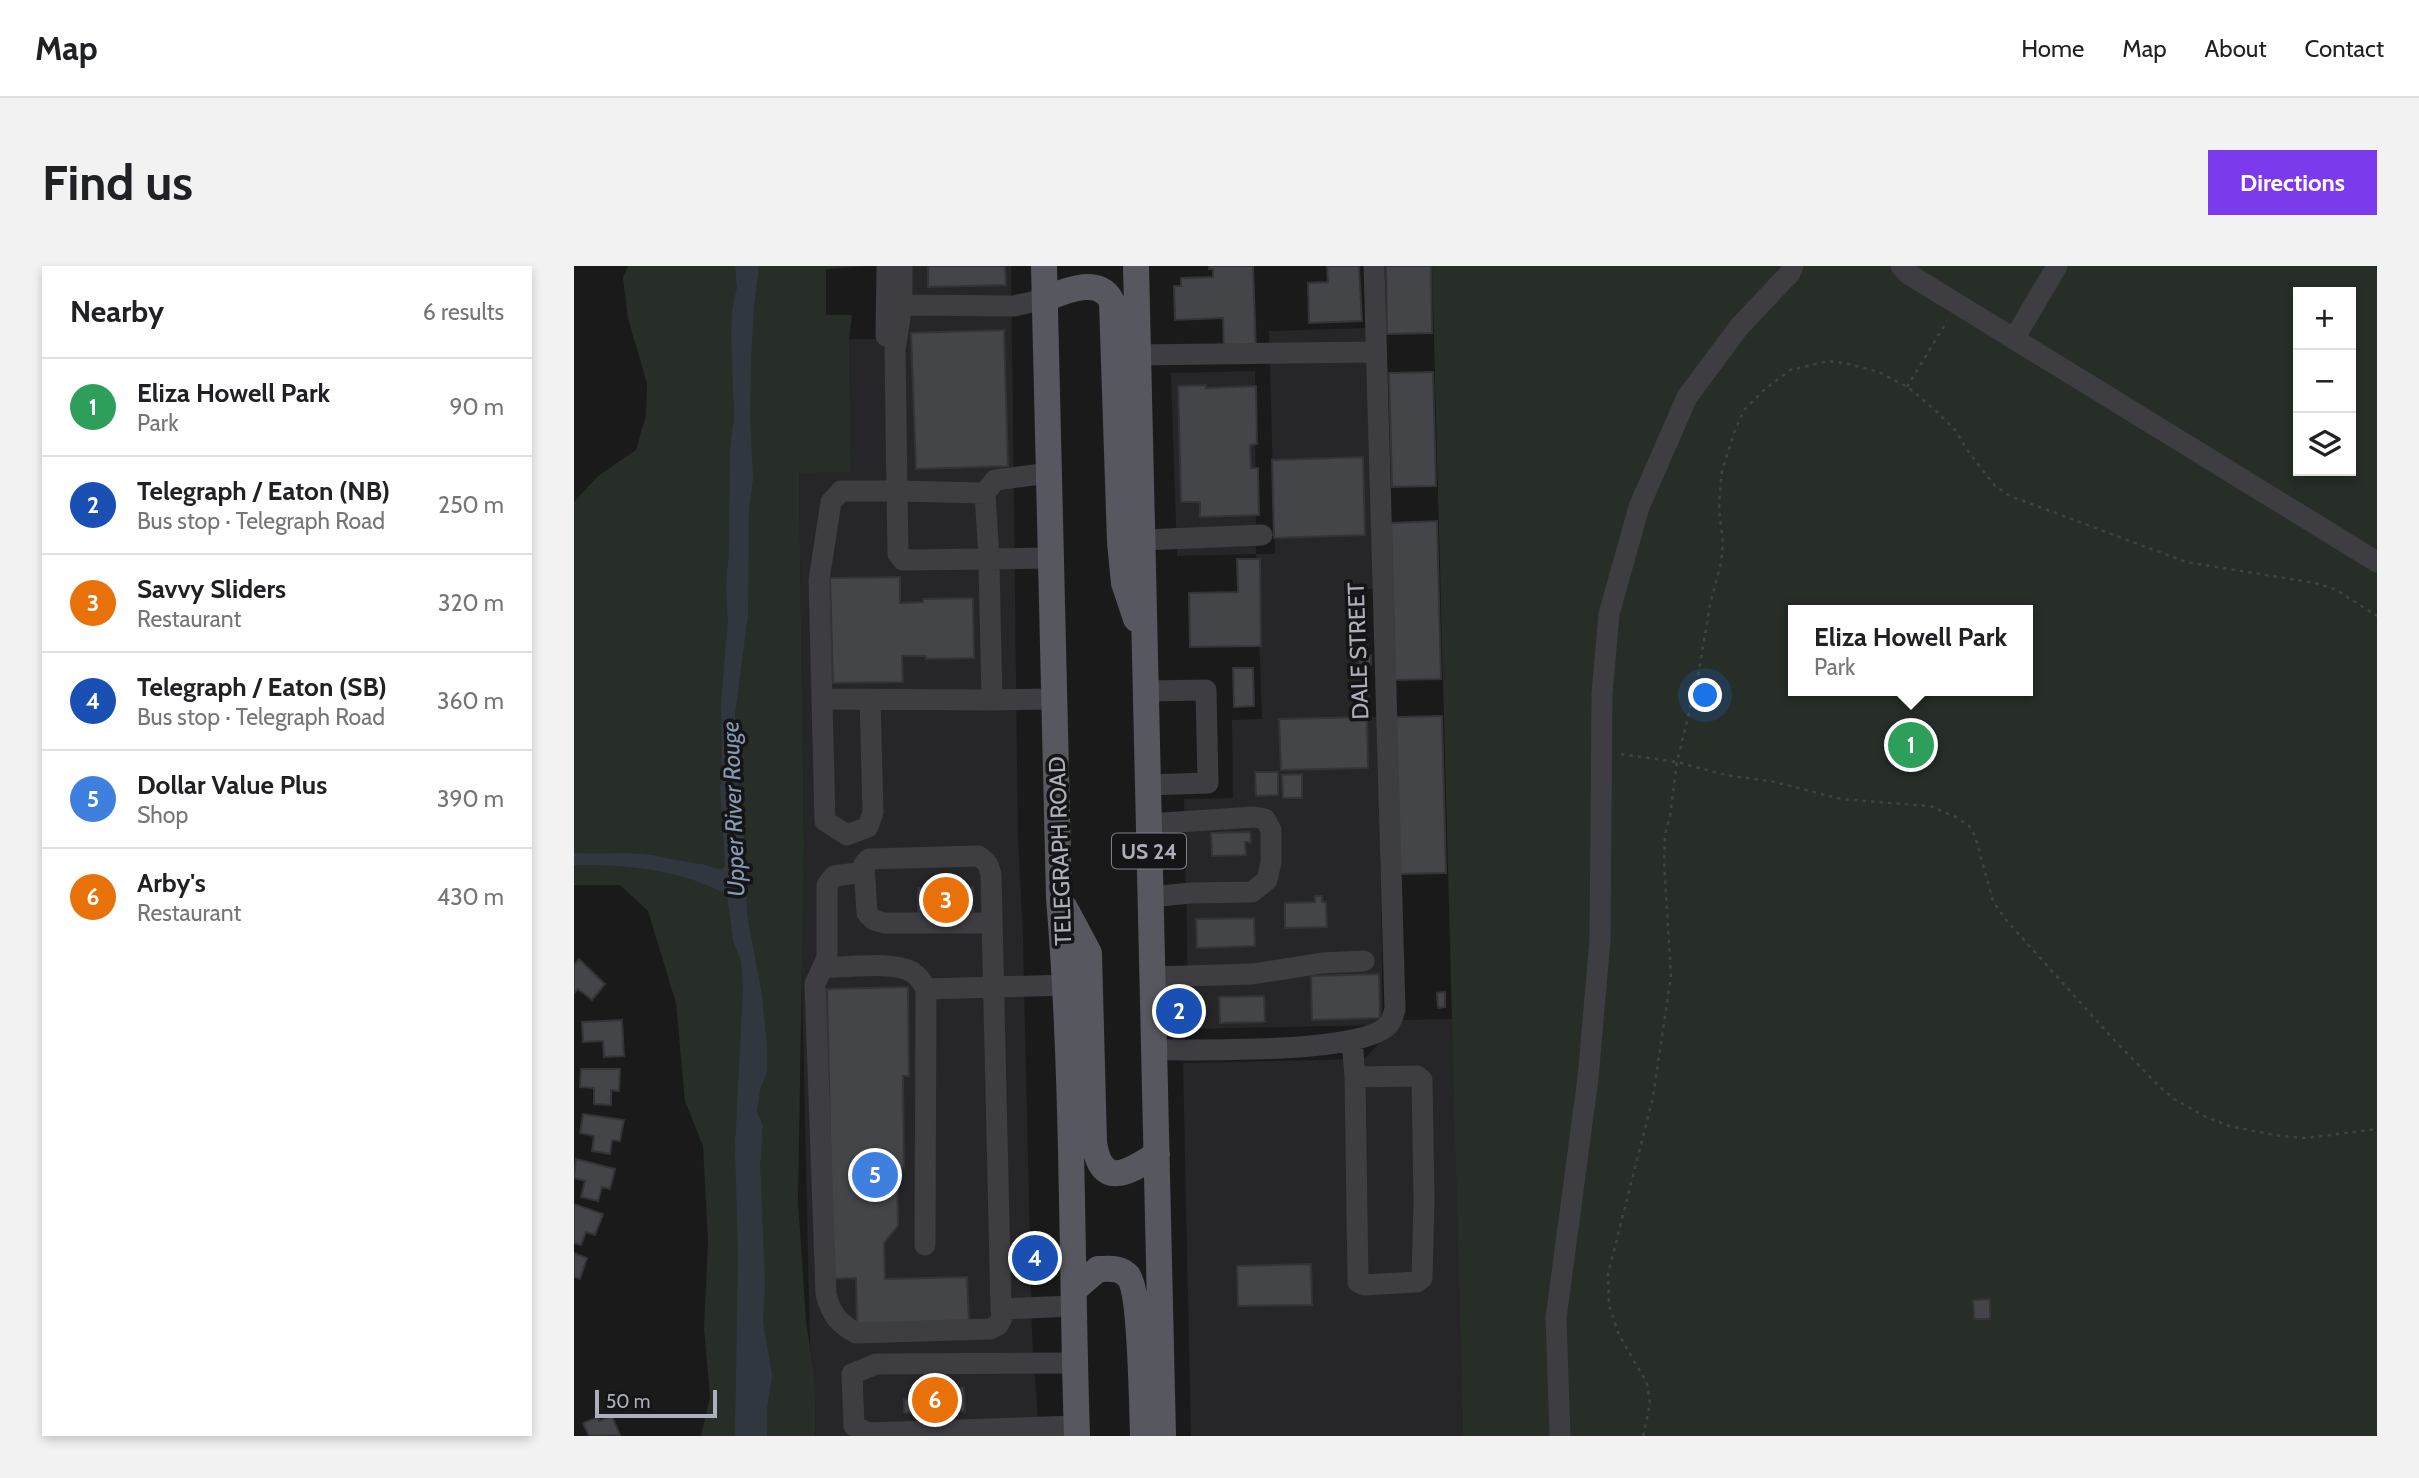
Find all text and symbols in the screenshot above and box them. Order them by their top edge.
text: Map [35,28,98,68]
text: Home [2021,34,2084,63]
text: Map [2122,34,2167,63]
text: About [2205,34,2267,63]
text: Contact [2305,34,2384,63]
button: Directions [2208,150,2377,215]
text: Find us [42,153,193,212]
map controls [2293,287,2356,476]
button: + [2293,287,2356,350]
text: Nearby [70,293,164,330]
text: 6 results [423,298,504,326]
button: − [2293,350,2356,413]
text: Eliza Howell Park [137,377,330,409]
text: 1 [89,393,97,421]
text: 90 m [450,393,504,421]
text: Park [137,409,178,437]
button: layers [2293,413,2356,476]
text: Telegraph / Eaton (NB) [137,475,390,507]
text: 2 [87,491,99,519]
text: 250 m [438,491,504,519]
text: Bus stop · Telegraph Road [137,507,385,535]
text: Savvy Sliders [137,573,286,605]
street label: DALE STREET [1342,582,1374,720]
text: 3 [87,589,99,617]
text: 320 m [438,589,504,617]
text: Restaurant [137,605,241,633]
popup [1788,605,2033,696]
text: Eliza Howell Park [1814,621,2007,653]
text: Park [1814,653,1855,681]
text: Telegraph / Eaton (SB) [137,671,387,703]
your location [1688,678,1722,712]
text: 4 [86,687,100,715]
text: 360 m [437,687,504,715]
text: Bus stop · Telegraph Road [137,703,385,731]
pin: 1 [1888,719,1934,771]
water label: Upper River Rouge [715,721,751,897]
street label: TELEGRAPH ROAD [1043,756,1077,946]
text: Dollar Value Plus [137,769,327,801]
text: 5 [87,785,99,813]
text: 390 m [437,785,504,813]
text: Shop [137,801,188,829]
road number: US 24 [1112,834,1186,868]
text: Arby's [137,867,206,899]
pin: 3 [923,874,969,926]
text: 6 [87,883,99,911]
text: 430 m [437,883,504,911]
text: Restaurant [137,899,241,927]
pin: 2 [1156,985,1202,1037]
pin: 5 [852,1149,898,1201]
pin: 4 [1012,1232,1058,1284]
pin: 6 [912,1374,958,1426]
scale bar [595,1387,718,1419]
text: 50 m [606,1390,650,1413]

